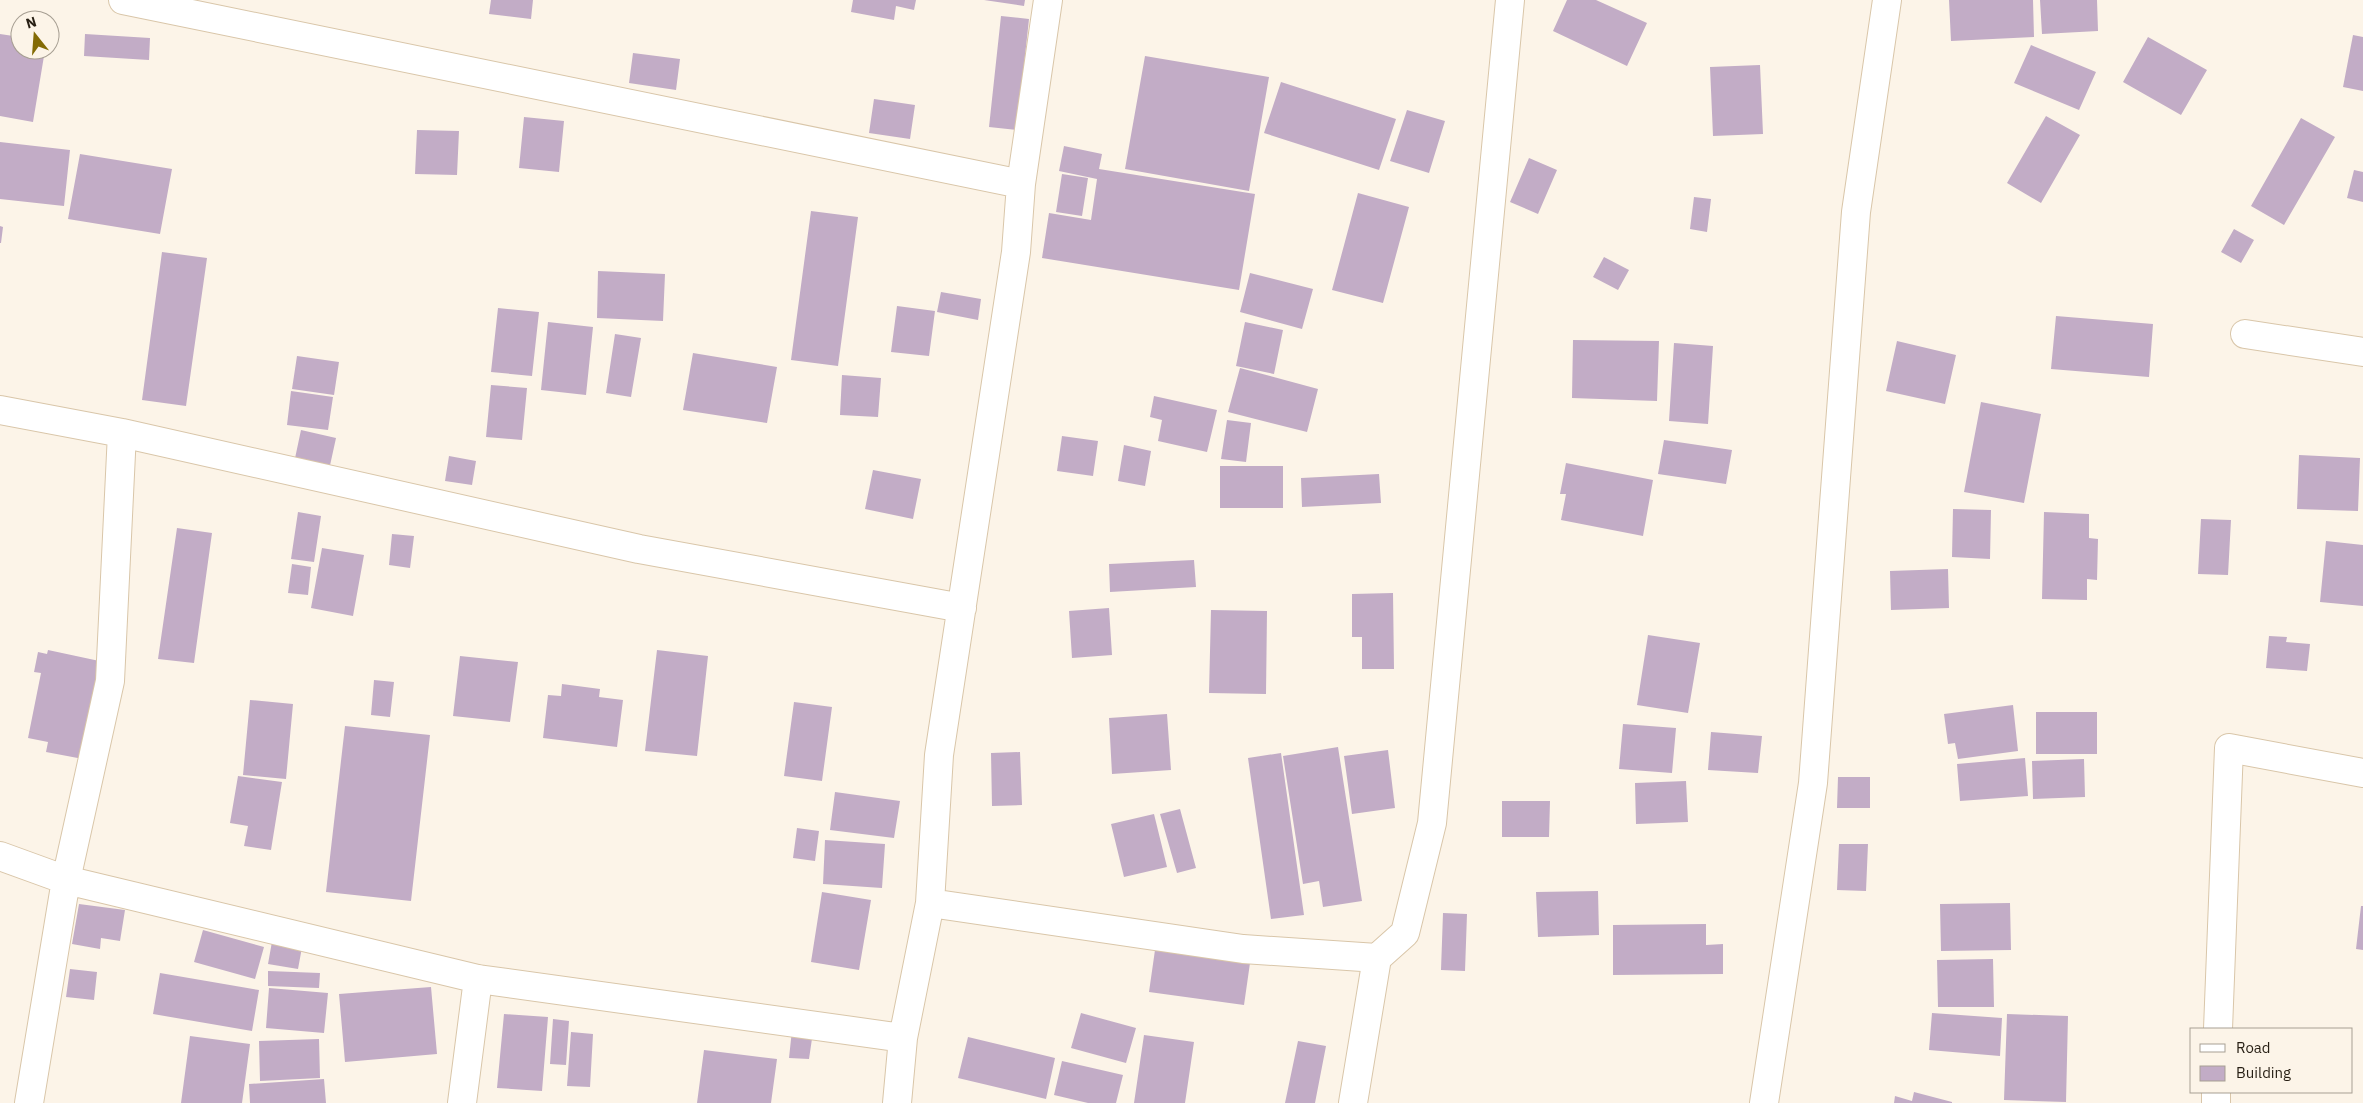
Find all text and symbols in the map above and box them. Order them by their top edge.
north arrow [10,10,60,60]
text: N [24,12,39,33]
legend [2190,1028,2353,1093]
text: Road [2236,1038,2271,1057]
text: Building [2236,1063,2291,1082]

